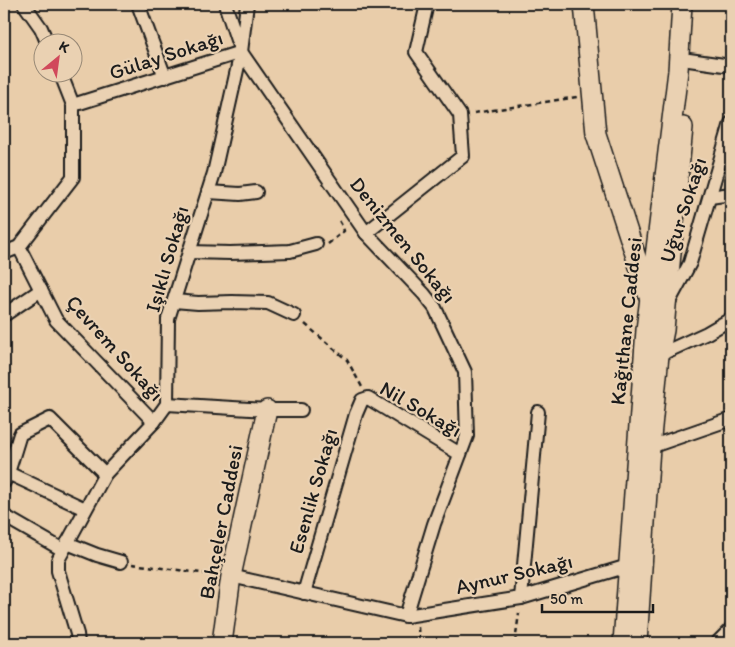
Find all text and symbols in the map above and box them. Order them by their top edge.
street label: Gülay Sokağı [106,24,226,85]
north arrow [32,32,82,82]
text: K [56,37,73,57]
street label: Uğur Sokağı [654,154,711,266]
street label: Denizmen Sokağı [345,172,462,308]
street label: Işıklı Sokağı [139,203,194,315]
street label: Kağıthane Caddesi [604,236,647,406]
street label: Çevrem Sokağı [61,290,169,406]
street label: Nil Sokağı [376,375,467,442]
street label: Esenlik Sokağı [283,425,342,556]
street label: Bahçeler Caddesi [193,443,248,601]
street label: Aynur Sokağı [453,548,575,599]
scale bar [542,582,654,614]
text: 50 m [550,590,583,608]

